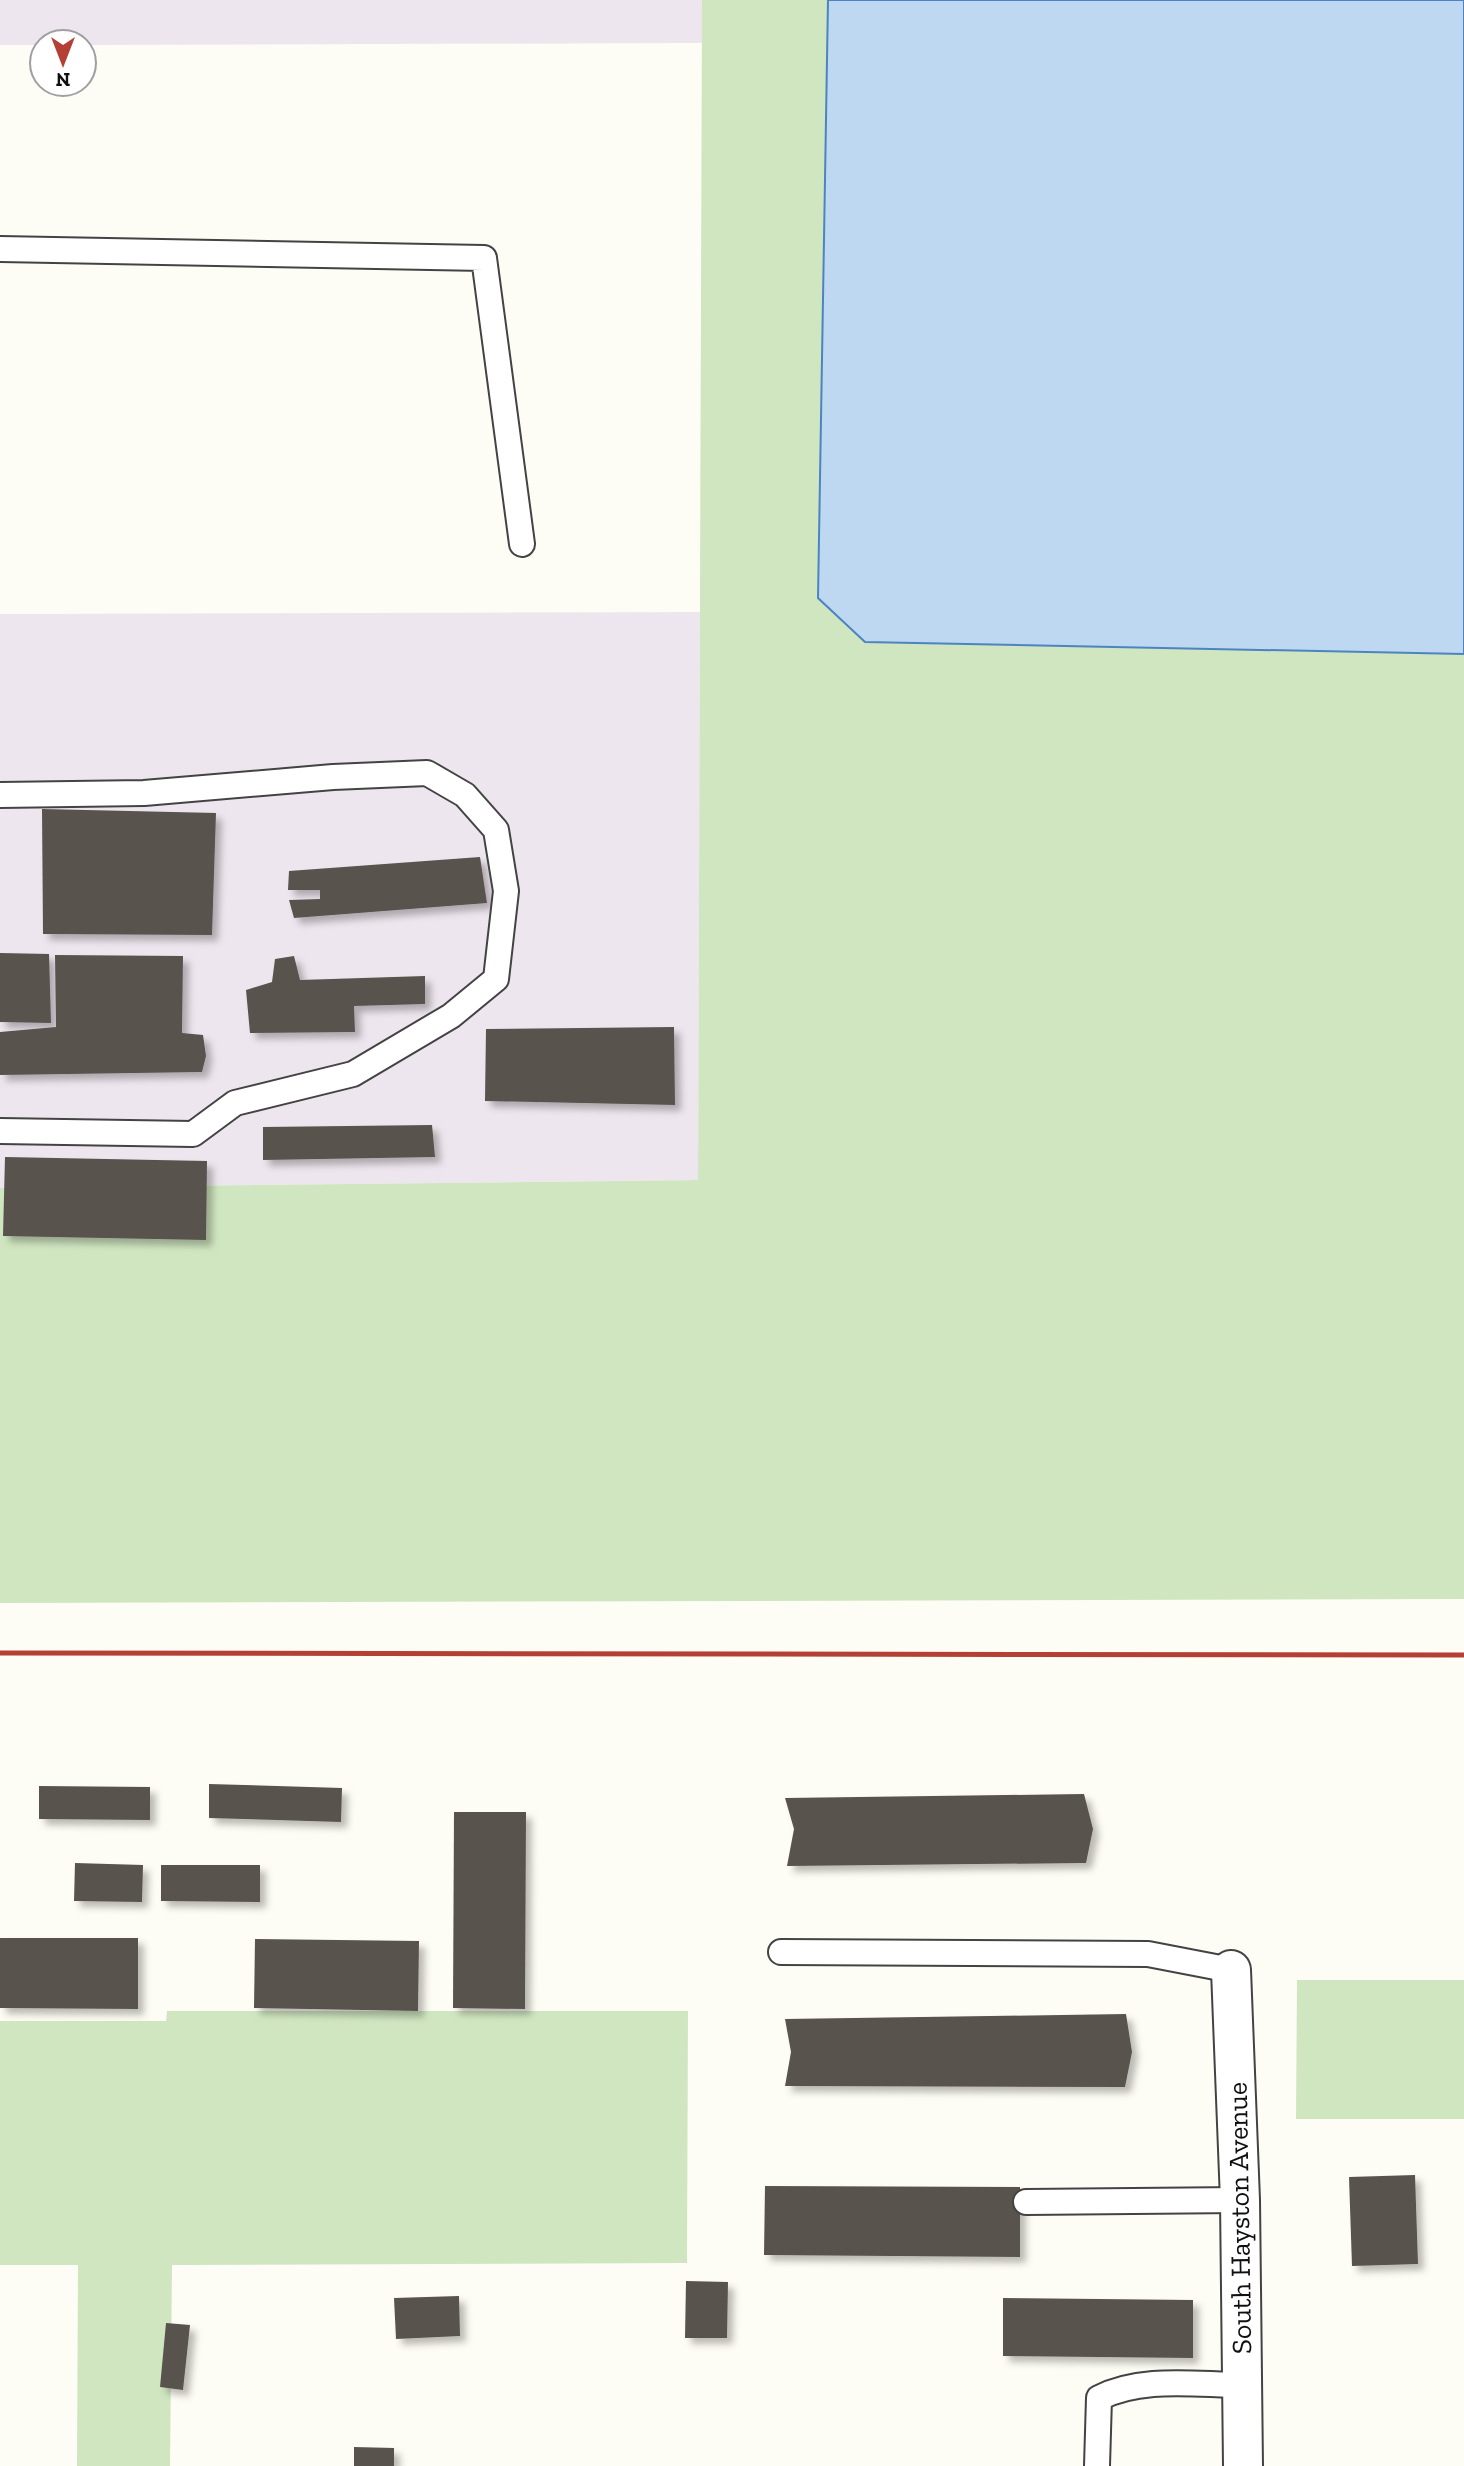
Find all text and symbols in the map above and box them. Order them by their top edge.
north arrow [28,28,98,98]
text: N [56,68,70,91]
street label: South Hayston Avenue [1221,2082,1258,2354]

